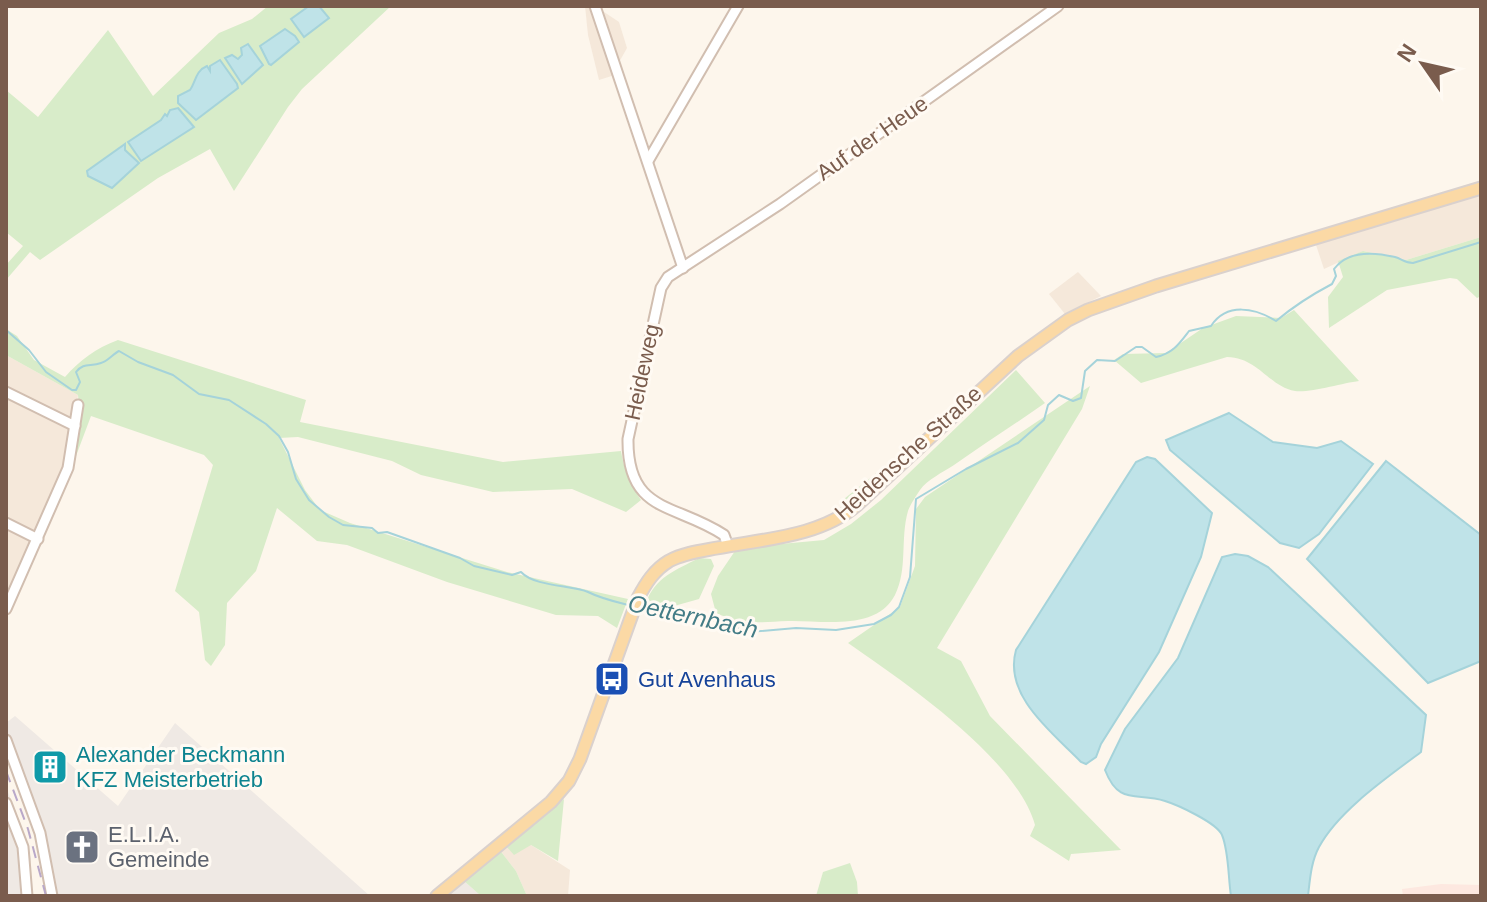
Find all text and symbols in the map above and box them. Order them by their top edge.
north arrow [1383,24,1463,104]
text: N [1392,40,1422,67]
street label: Auf der Heue [812,91,932,185]
street label: Heideweg [620,322,664,422]
street label: Heidensche Straße [830,381,986,525]
water label: Oetternbach [626,589,760,643]
bus stop icon: Gut Avenhaus [593,660,631,698]
place label: Gut Avenhaus [638,667,776,692]
place label: Alexander Beckmann KFZ Meisterbetrieb [76,742,285,792]
building icon: Alexander Beckmann KFZ Meisterbetrieb [31,748,69,786]
place label: E.L.I.A. Gemeinde [108,822,210,872]
church icon: E.L.I.A. Gemeinde [63,828,101,866]

